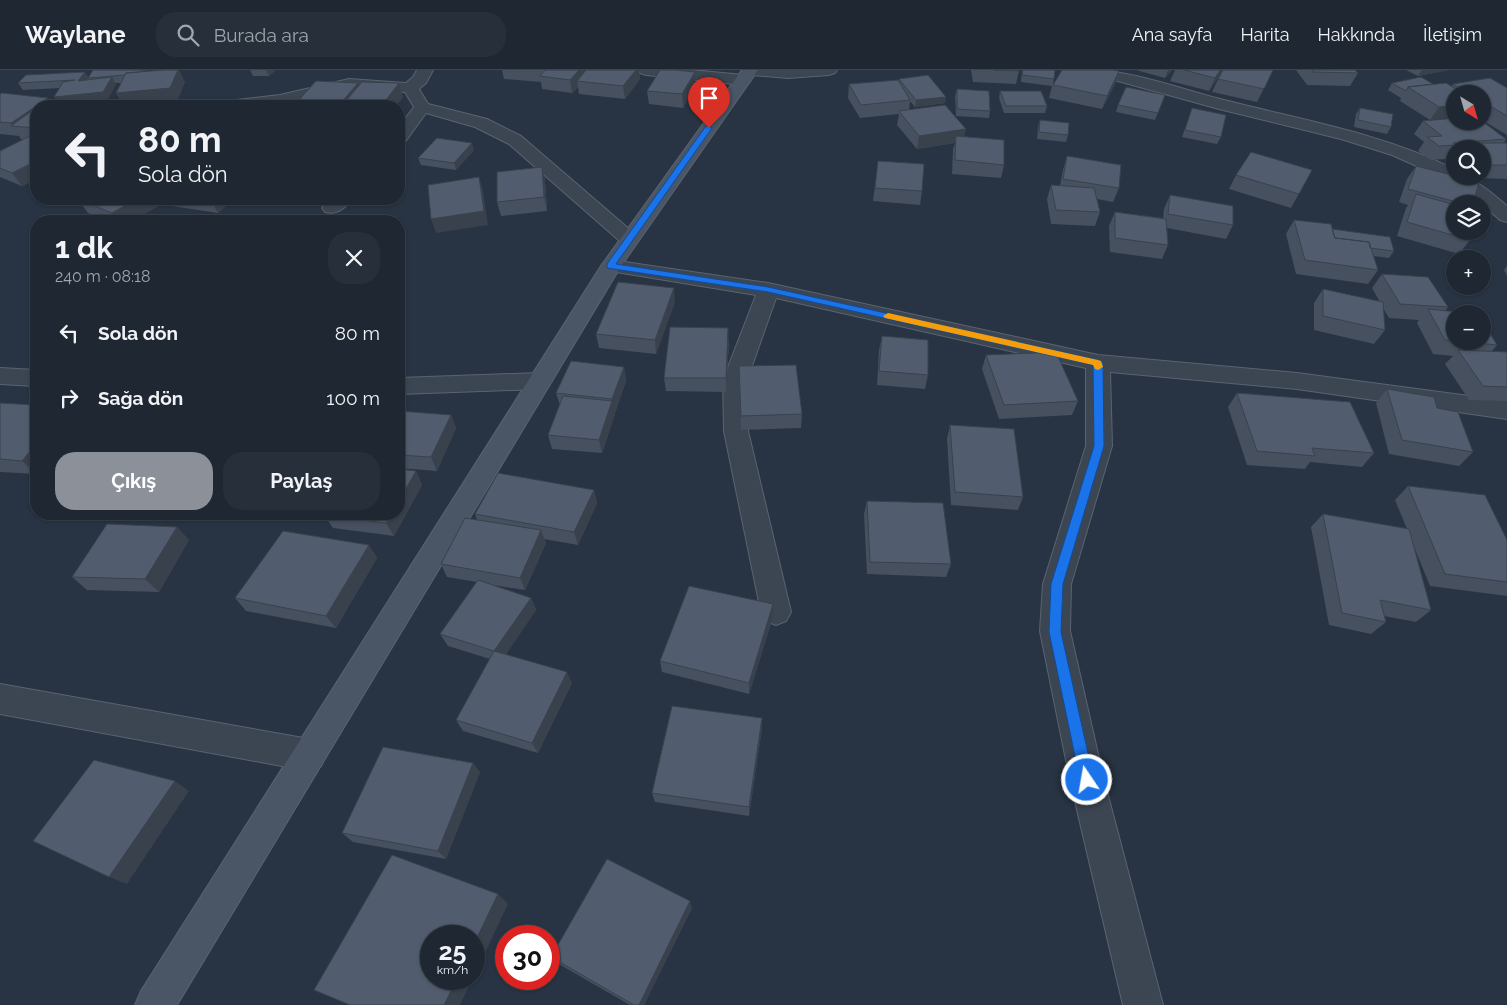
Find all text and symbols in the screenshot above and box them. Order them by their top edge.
search box [156,12,506,57]
text: Waylane [25,20,126,49]
icon: search [174,21,202,49]
text: Burada ara [214,24,309,46]
text: Ana sayfa [1132,24,1212,45]
text: Harita [1240,24,1290,45]
text: Hakkında [1318,24,1395,45]
text: İletişim [1423,24,1482,45]
pin [688,77,730,128]
icon: arrive [695,84,723,112]
north arrow [1446,85,1491,130]
map controls [1446,85,1491,350]
text: 80 m [138,119,222,160]
icon: left [55,120,120,185]
button: search [1446,140,1491,185]
text: Sola dön [138,161,228,187]
button: layers [1446,195,1491,240]
text: 1 dk [55,230,113,265]
button: close [328,232,380,284]
button: + [1446,250,1491,295]
text: 240 m · 08:18 [55,267,150,286]
button: − [1446,305,1491,350]
icon: left [55,319,83,347]
text: Sola dön [98,322,178,344]
text: 80 m [335,322,380,344]
icon: right [55,384,83,412]
text: Sağa dön [98,387,183,409]
text: 100 m [326,387,380,409]
button: Çıkış [55,452,213,510]
button: Paylaş [223,452,380,510]
position arrow [1060,753,1112,805]
speed limit sign: 30 [495,925,560,990]
text: 25 [439,936,466,966]
text: km/h [437,963,468,977]

